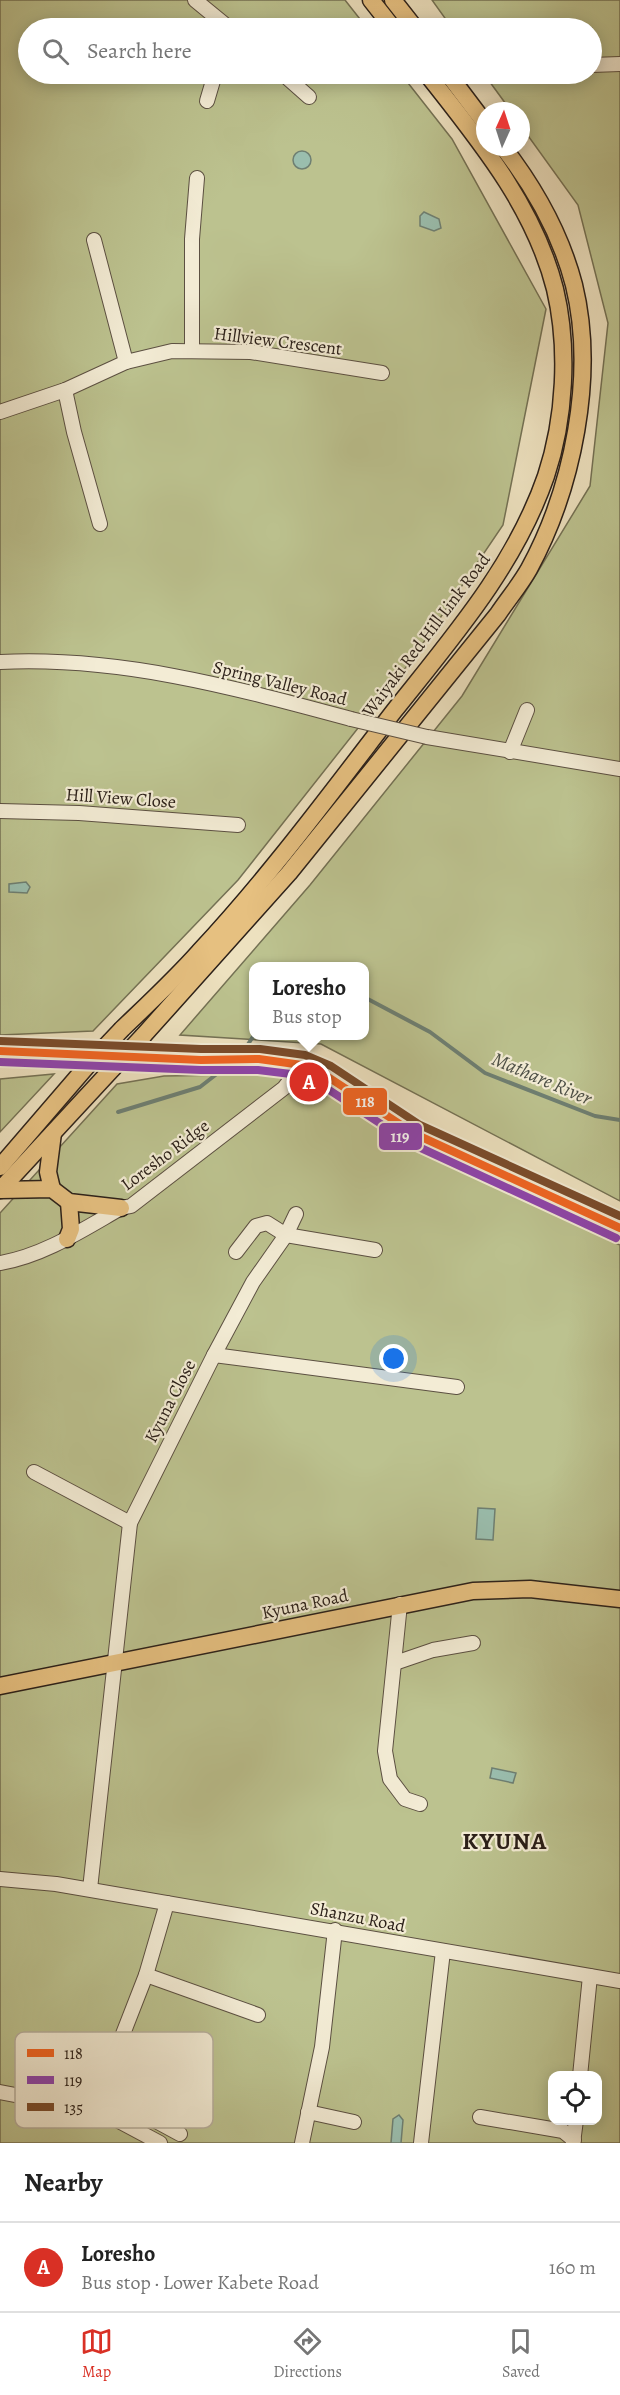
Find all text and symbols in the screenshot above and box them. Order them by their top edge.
search box [18,18,602,84]
icon: search [39,35,72,68]
text: Search here [87,36,192,66]
north arrow [476,102,530,156]
street label: Hillview Crescent [213,321,343,361]
street label: Waiyaki Red Hill Link Road [356,548,496,723]
street label: Spring Valley Road [210,655,350,711]
street label: Hill View Close [65,782,177,814]
popup [249,962,369,1040]
text: Loresho [272,973,346,1003]
text: Bus stop [272,1003,342,1030]
water label: Mathare River [488,1045,597,1112]
pin: A [290,1060,328,1104]
line badge: 118 [342,1087,388,1116]
text: 118 [355,1091,375,1113]
street label: Loresho Ridge [116,1114,214,1196]
line badge: 119 [378,1122,423,1151]
text: 119 [391,1126,409,1148]
your location [379,1344,408,1373]
street label: Kyuna Close [139,1355,201,1447]
street label: Kyuna Road [260,1583,351,1625]
district label: KYUNA [462,1825,548,1857]
street label: Shanzu Road [308,1896,408,1938]
legend [15,2032,213,2128]
text: 118 [64,2043,83,2065]
text: 119 [64,2070,82,2092]
map controls [548,2071,602,2125]
button: locate [548,2071,602,2125]
text: 135 [64,2097,83,2119]
text: Nearby [24,2165,103,2200]
text: Loresho [81,2239,155,2269]
text: A [37,2254,50,2281]
text: 160 m [549,2254,596,2281]
text: Bus stop · Lower Kabete Road [81,2269,319,2296]
tab: Map [80,2325,113,2383]
tab: Directions [273,2325,342,2383]
tab: Saved [502,2325,540,2383]

